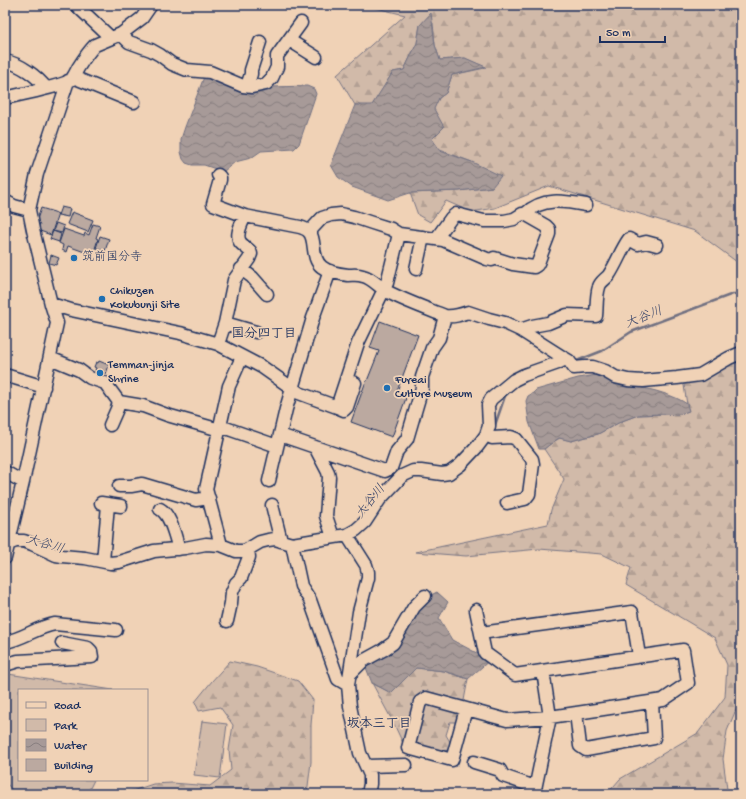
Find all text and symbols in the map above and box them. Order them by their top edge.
scale bar [600,18,665,44]
text: 50 m [606,27,631,41]
place label: 筑前国分寺 [82,250,142,265]
marker: 筑前国分寺 [69,253,79,263]
place label: Chikuzen Kokubunji Site [110,285,180,313]
marker: Chikuzen Kokubunji Site [97,294,107,304]
water label: 大谷川 [623,303,665,332]
district label: 国分四丁目 [231,326,297,342]
place label: Temman-jinja Shrine [107,359,174,387]
marker: Temman-jinja Shrine [95,368,105,378]
place label: Fureai Culture Museum [394,374,473,402]
marker: Fureai Culture Museum [382,383,392,393]
water label: 大谷川 [352,481,389,522]
water label: 大谷川 [24,531,66,558]
legend [18,689,148,781]
text: Road [54,700,81,714]
district label: 坂本三丁目 [346,716,412,732]
text: Park [53,720,79,734]
text: Water [54,740,88,754]
text: Building [53,760,93,774]

